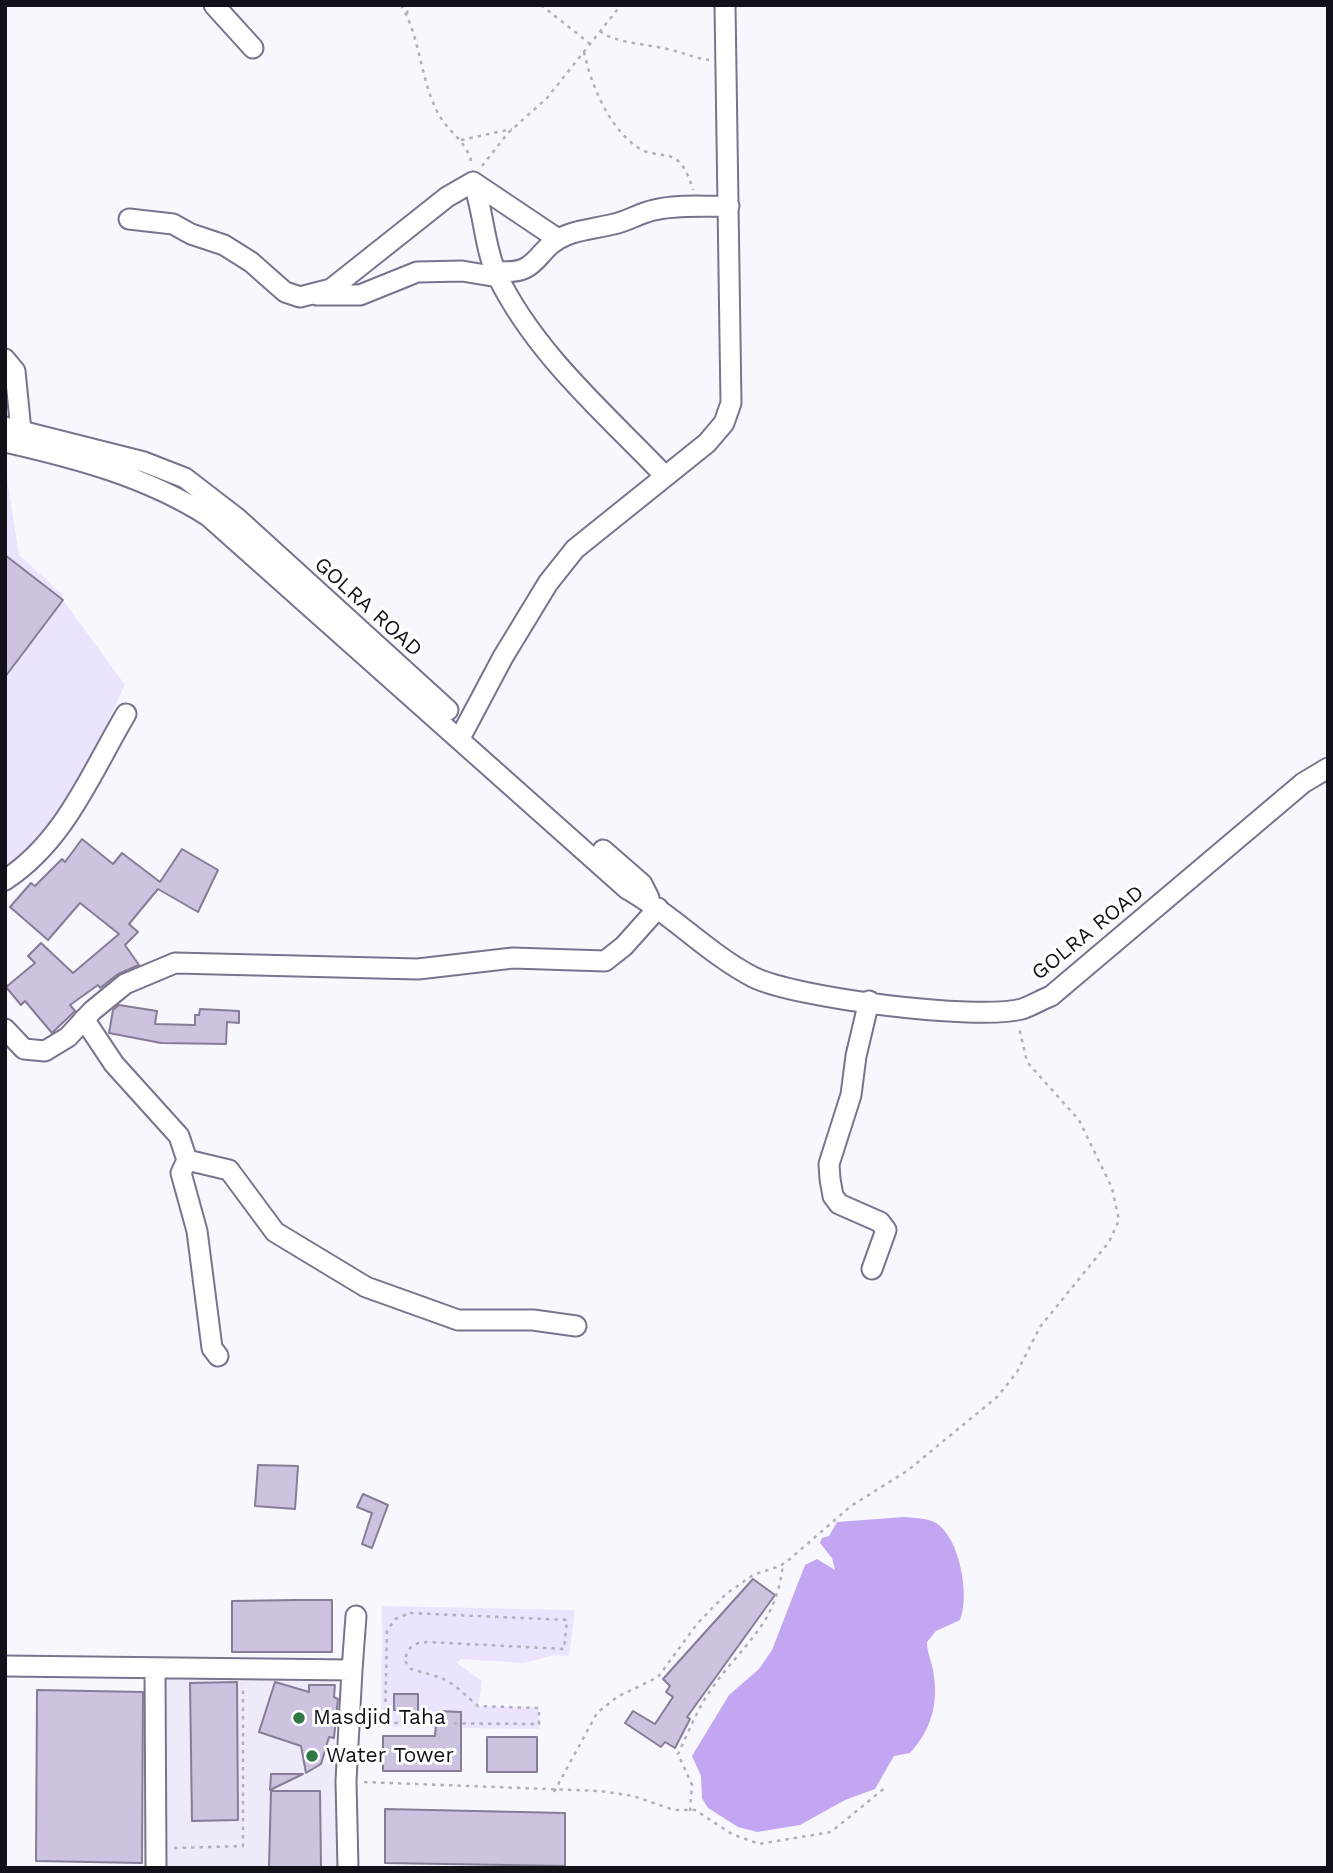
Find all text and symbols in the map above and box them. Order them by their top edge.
street label: GOLRA ROAD [309,552,427,662]
street label: GOLRA ROAD [1027,880,1149,986]
place label: Masdjid Taha [313,1705,446,1731]
marker: Masdjid Taha [291,1710,307,1726]
place label: Water Tower [326,1743,454,1769]
marker: Water Tower [304,1748,320,1764]

